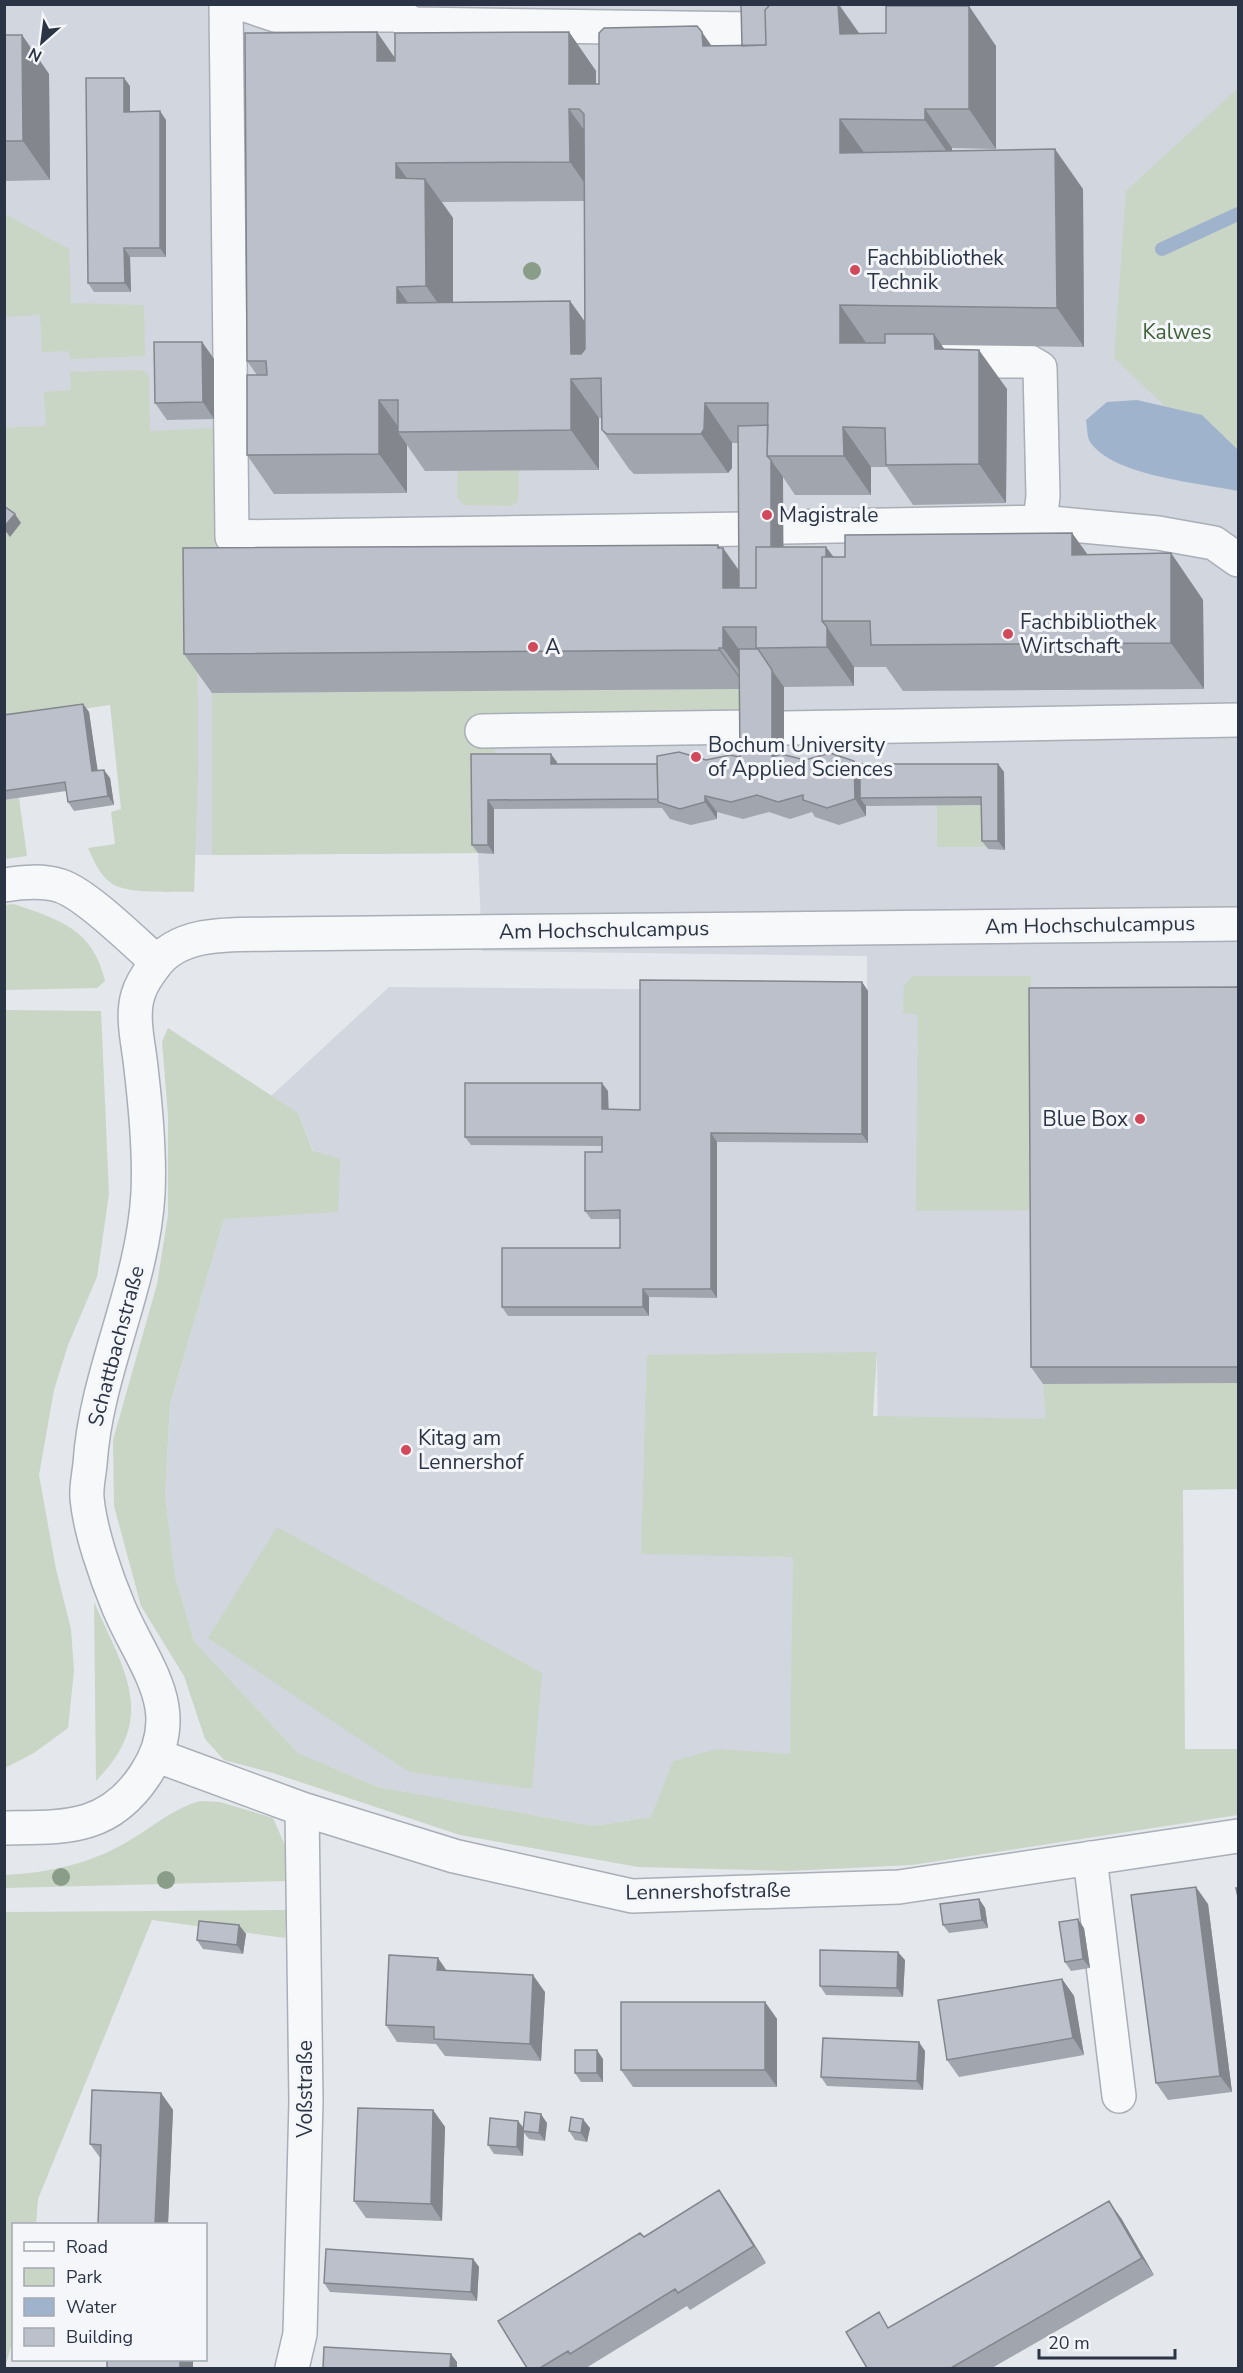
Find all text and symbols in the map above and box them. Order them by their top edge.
north arrow [12,12,72,72]
text: N [25,42,46,67]
place label: Fachbibliothek Technik [867,244,1004,296]
marker: Fachbibliothek Technik [848,263,862,277]
park label: Kalwes [1142,318,1212,346]
place label: Magistrale [779,501,878,529]
marker: Magistrale [760,508,774,522]
place label: Fachbibliothek Wirtschaft [1020,608,1157,660]
marker: Fachbibliothek Wirtschaft [1001,627,1015,641]
place label: A [545,633,560,661]
marker: A [526,640,540,654]
place label: Bochum University of Applied Sciences [708,731,893,783]
marker: Bochum University of Applied Sciences [689,750,703,764]
street label: Am Hochschulcampus [985,909,1195,941]
street label: Am Hochschulcampus [499,914,709,946]
place label: Blue Box [1043,1105,1128,1133]
marker: Blue Box [1133,1112,1147,1126]
street label: Schattbachstraße [81,1263,151,1429]
place label: Kitag am Lennershof [418,1424,525,1476]
marker: Kitag am Lennershof [399,1443,413,1457]
street label: Lennershofstraße [625,1876,791,1906]
street label: Voßstraße [291,2040,319,2139]
legend [12,2223,207,2361]
text: Road [66,2235,108,2259]
text: Park [66,2265,103,2289]
text: Water [66,2295,117,2319]
scale bar [1039,2322,1176,2360]
text: Building [66,2325,133,2349]
text: 20 m [1048,2331,1090,2355]

